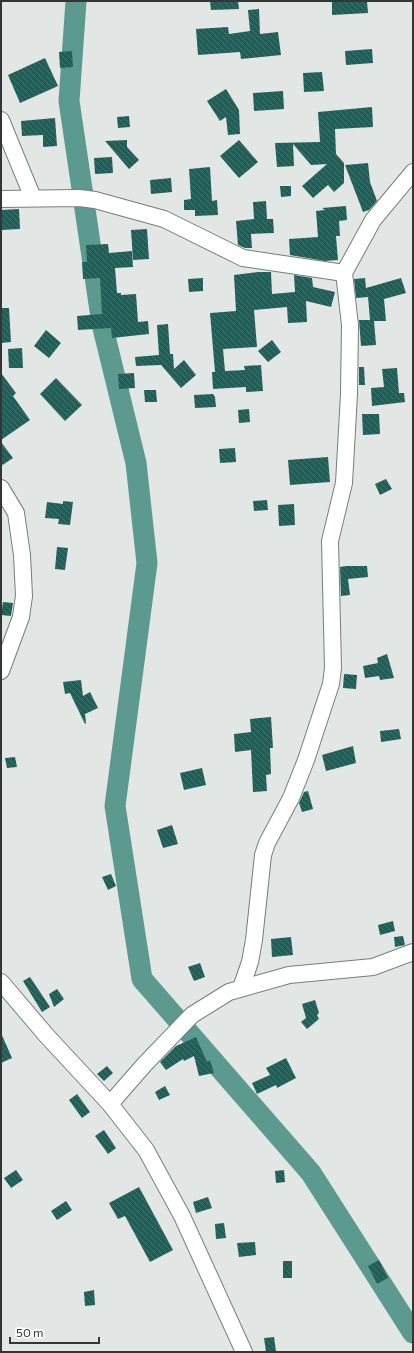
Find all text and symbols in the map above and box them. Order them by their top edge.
scale bar [10,1319,99,1345]
text: 50 m [16,1325,44,1339]

